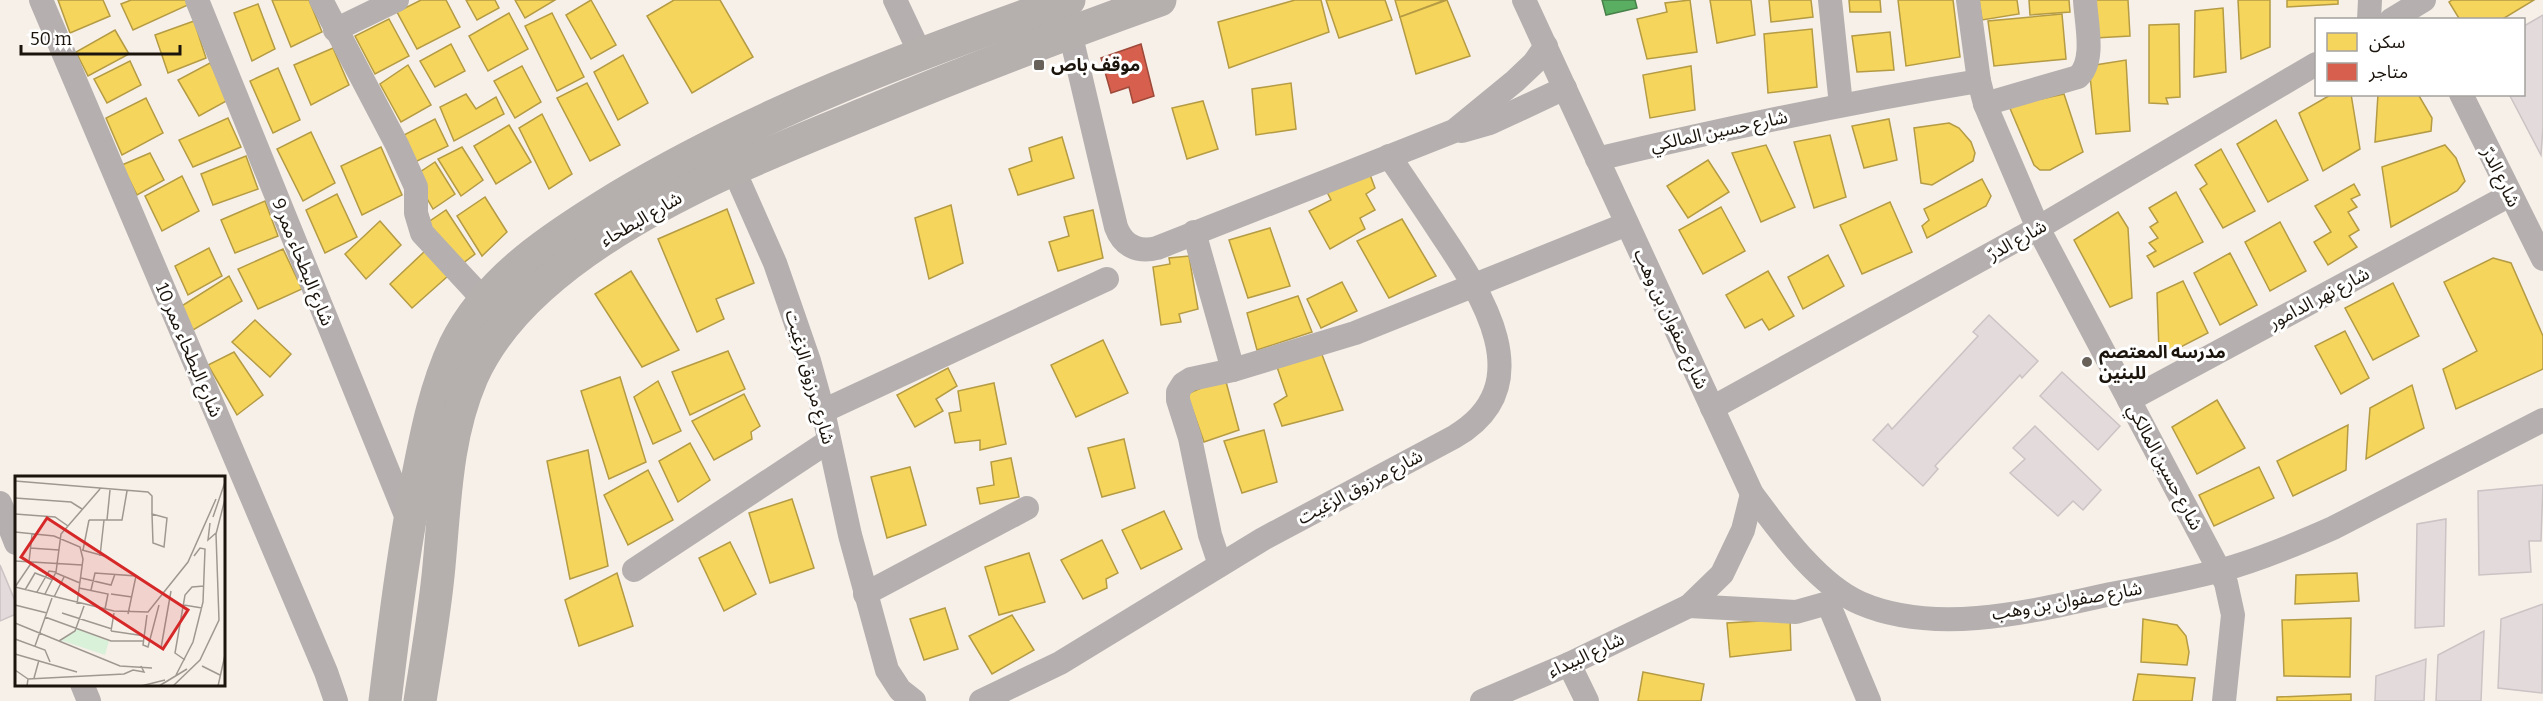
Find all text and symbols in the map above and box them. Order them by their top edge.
scale bar [21,18,180,56]
legend [2315,18,2525,96]
text: 50 m [30,28,72,50]
text: سكن [2369,31,2405,53]
place label: موقف باص [1051,54,1140,76]
marker: موقف باص [1032,58,1046,72]
text: متاجر [2368,61,2408,83]
street label: شارع حسين المالكي [1648,106,1790,159]
street label: شارع الدرّ [2474,143,2525,212]
street label: شارع البطحاء [596,187,687,254]
street label: شارع البطحاء ممر 9 [265,195,339,330]
street label: شارع الدرّ [1983,215,2052,268]
street label: شارع صفوان بن وهب [1626,245,1713,394]
street label: شارع نهر الدامور [2264,262,2374,337]
street label: شارع البطحاء ممر 10 [148,280,227,422]
street label: شارع مرزوق الزغيت [777,307,840,447]
place label: مدرسه المعتصم للبنين [2099,341,2226,384]
marker: مدرسه المعتصم للبنين [2080,355,2094,369]
street label: شارع حسين المالكي [2120,400,2208,535]
street label: شارع مرزوق الزغيت [1294,445,1428,532]
inset map [15,476,225,686]
street label: شارع صفوان بن وهب [1990,577,2144,628]
street label: شارع البيداء [1544,628,1629,685]

